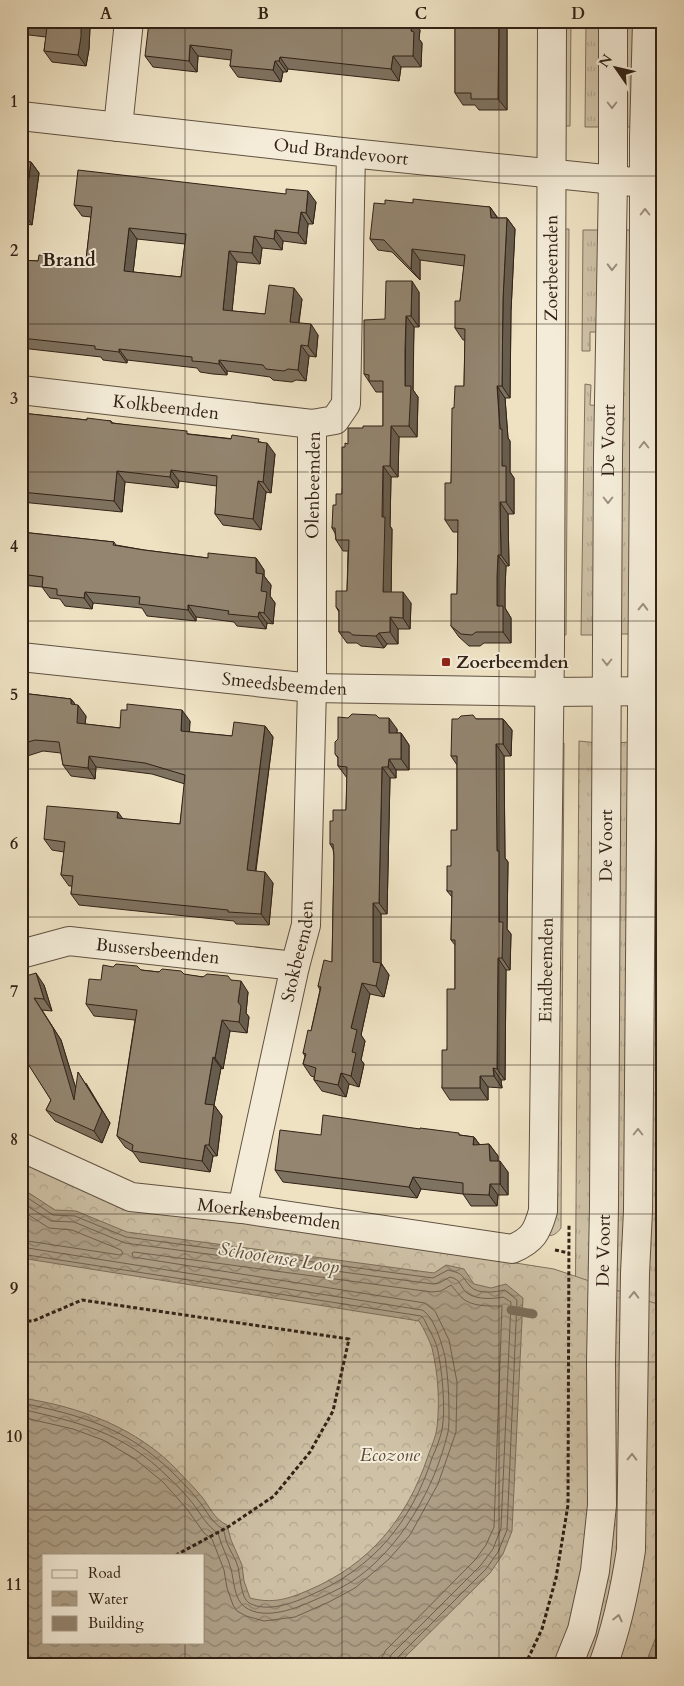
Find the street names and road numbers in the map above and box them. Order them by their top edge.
street label: Oud Brandevoort [272,132,410,172]
street label: Zoerbeemden [539,214,564,321]
street label: Kolkbeemden [112,389,221,426]
street label: De Voort [596,404,622,477]
street label: Olenbeemden [300,430,327,539]
street label: Smeedsbeemden [221,666,348,702]
street label: De Voort [594,809,619,882]
street label: Stokbeemden [276,899,320,1004]
street label: Eindbeemden [533,916,560,1023]
street label: Bussersbeemden [95,932,222,971]
street label: Moerkensbeemden [196,1192,343,1237]
street label: De Voort [590,1214,617,1287]

